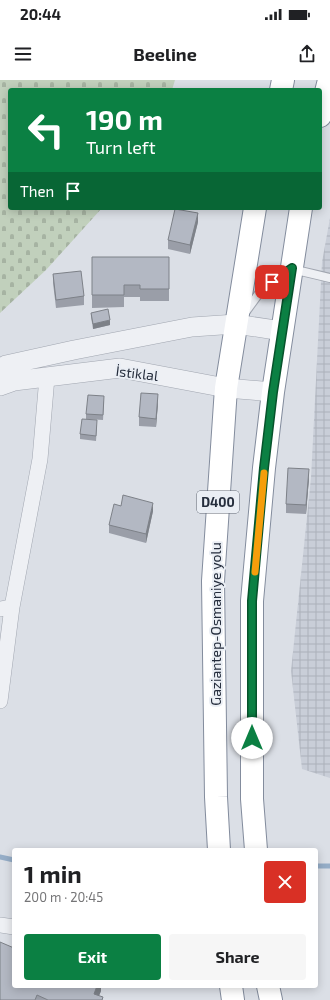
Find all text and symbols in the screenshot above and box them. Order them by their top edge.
text: 20:44 [20,5,61,23]
icon: menu [12,43,34,65]
text: Beeline [133,43,197,65]
icon: share [296,43,318,65]
text: 190 m [86,102,163,136]
icon: left [20,104,72,156]
text: Turn left [86,136,156,158]
icon: arrive [62,180,84,202]
text: Then [20,182,54,200]
pin [255,265,289,299]
icon: arrive [261,271,283,293]
street label: İstiklal [115,362,160,384]
road number: D400 [197,491,239,513]
street label: Gaziantep-Osmaniye yolu [207,542,224,706]
position arrow [231,717,273,759]
text: 1 min [24,859,82,888]
button: close [264,861,306,903]
text: 200 m · 20:45 [24,889,103,905]
button: Exit [24,934,161,980]
button: Share [169,934,306,980]

